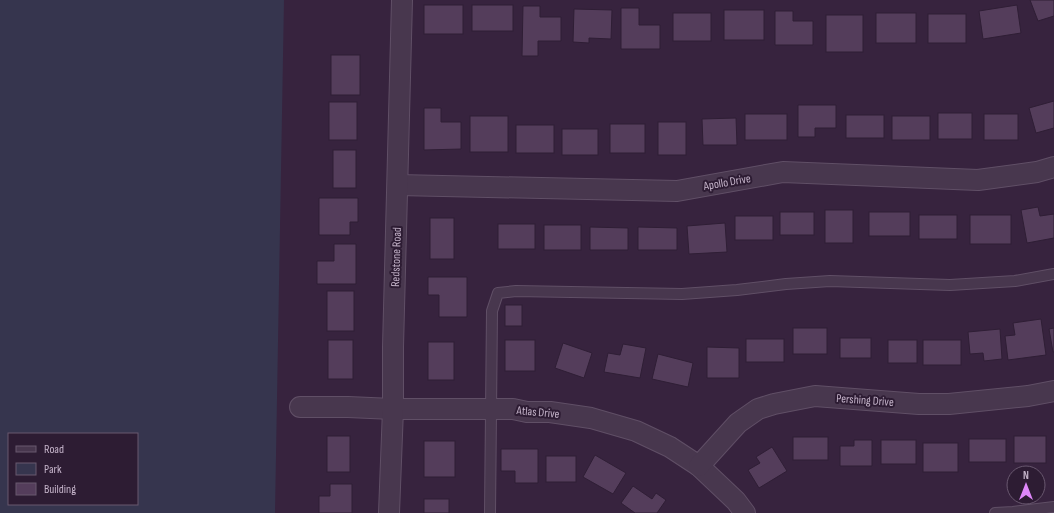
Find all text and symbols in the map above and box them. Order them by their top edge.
street label: Apollo Drive [701,171,752,194]
street label: Redstone Road [388,227,405,287]
street label: Pershing Drive [836,391,894,410]
street label: Atlas Drive [515,403,560,422]
legend [8,433,138,505]
text: Road [44,442,64,457]
text: Park [44,462,62,477]
north arrow [1006,465,1046,505]
text: N [1023,469,1029,482]
text: Building [44,482,76,497]

